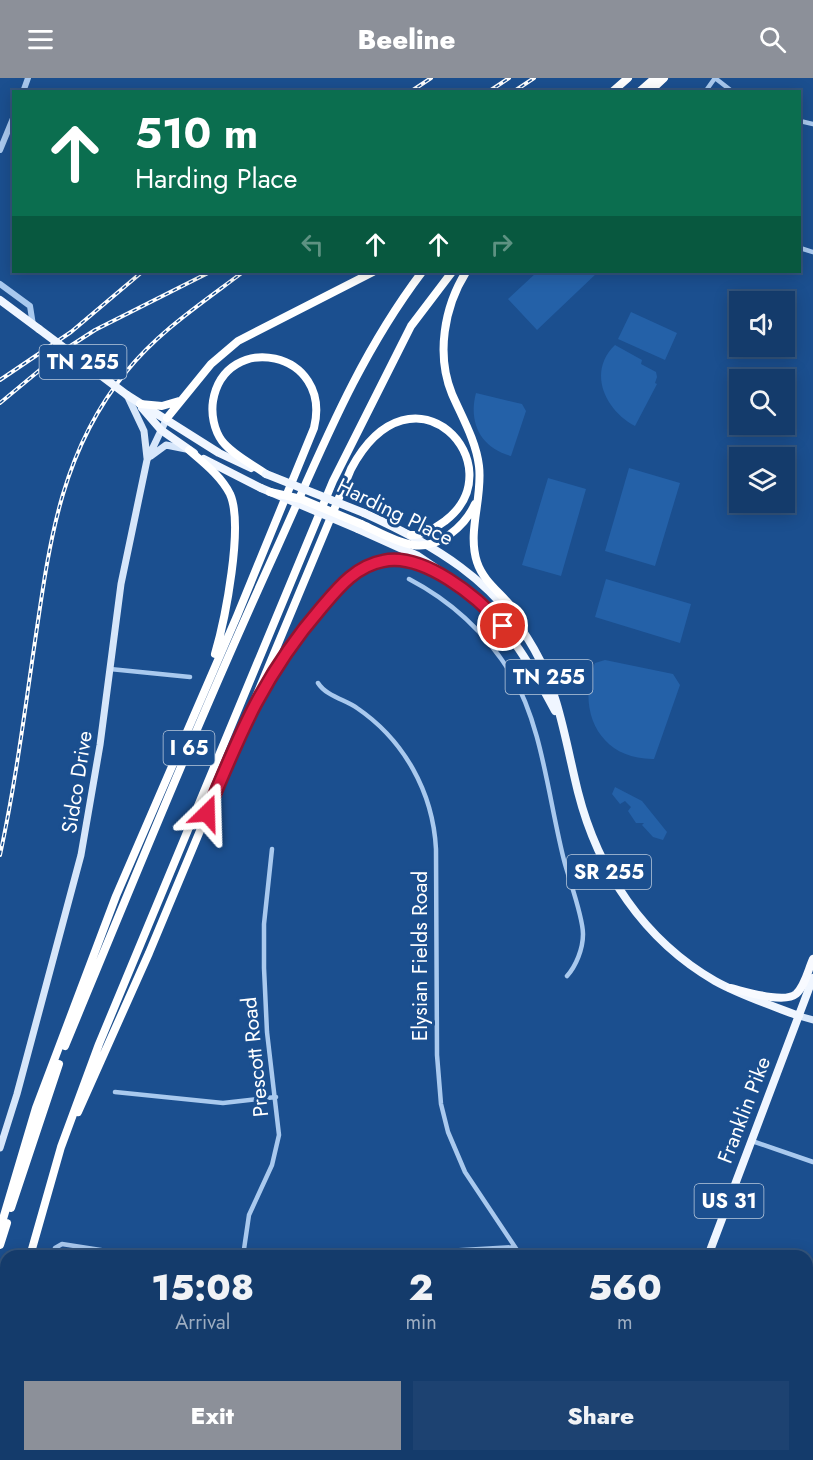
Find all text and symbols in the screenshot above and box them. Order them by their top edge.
text: Beeline [358,20,455,59]
icon: menu [24,23,57,56]
icon: search [756,23,789,56]
text: 510 m [135,103,258,164]
icon: ahead [36,114,114,192]
text: Harding Place [135,159,297,198]
icon: left [296,228,329,261]
icon: ahead [359,228,392,261]
icon: ahead [422,228,455,261]
icon: right [485,228,518,261]
map controls [729,291,795,513]
button: sound [729,291,795,357]
road number: TN 255 [40,345,127,379]
button: search [729,369,795,435]
button: layers [729,447,795,513]
street label: Harding Place [332,471,459,553]
pin [477,600,528,651]
icon: arrive [486,609,519,642]
road number: TN 255 [506,660,592,694]
street label: Sidco Drive [54,728,100,835]
road number: I 65 [164,731,214,765]
position arrow [175,781,239,845]
road number: SR 255 [567,855,651,889]
street label: Elysian Fields Road [405,871,435,1041]
street label: Prescott Road [234,996,276,1118]
street label: Franklin Pike [710,1052,778,1168]
road number: US 31 [694,1184,764,1218]
text: 15:08 [151,1261,254,1313]
text: 2 [409,1261,433,1313]
text: 560 [588,1261,662,1313]
text: Arrival [175,1308,230,1337]
text: min [405,1308,437,1337]
text: m [617,1308,633,1337]
button: Exit [24,1381,401,1450]
button: Share [413,1381,789,1450]

